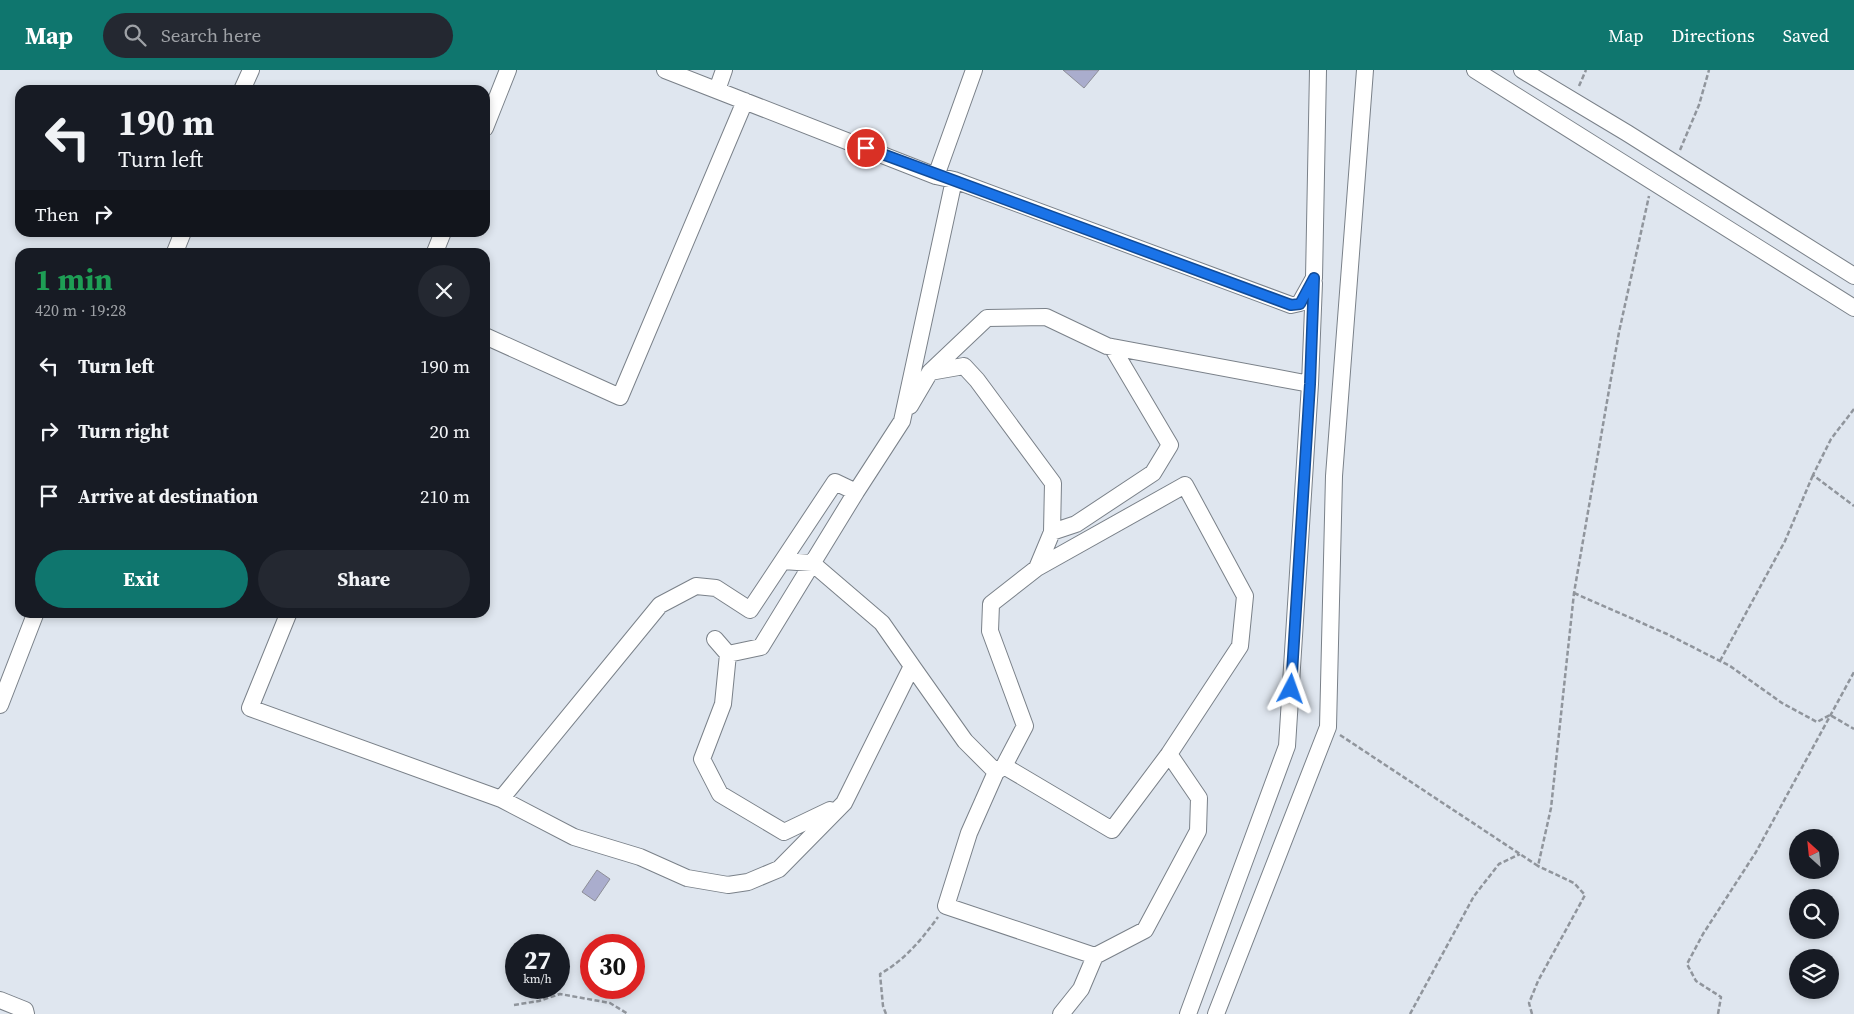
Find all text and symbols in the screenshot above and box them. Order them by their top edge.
search box [103,13,453,58]
text: Map [25,19,73,52]
icon: search [121,21,149,49]
text: Search here [161,22,261,48]
text: Map [1608,23,1644,48]
text: Directions [1672,23,1755,48]
text: Saved [1783,23,1829,48]
text: 190 m [118,99,214,147]
icon: left [35,105,100,170]
pin [845,127,887,169]
icon: arrive [852,134,880,162]
text: Turn left [118,144,203,174]
icon: right [89,200,117,228]
text: Then [35,201,79,227]
text: 1 min [35,259,113,300]
button: close [418,265,470,317]
text: 420 m · 19:28 [35,299,126,321]
icon: left [35,352,63,380]
text: Turn left [78,353,154,379]
text: 190 m [420,353,470,379]
icon: right [35,417,63,445]
text: Turn right [78,418,169,444]
text: 20 m [429,418,470,444]
icon: arrive [35,482,63,510]
text: Arrive at destination [78,483,258,509]
text: 210 m [420,483,470,509]
button: Exit [35,550,248,608]
button: Share [258,550,470,608]
position arrow [1264,662,1316,714]
north arrow [1789,829,1839,879]
map controls [1789,829,1839,999]
button: search [1789,889,1839,939]
speed limit sign: 30 [580,934,645,999]
text: 27 [524,943,551,977]
button: layers [1789,949,1839,999]
text: km/h [523,971,552,987]

